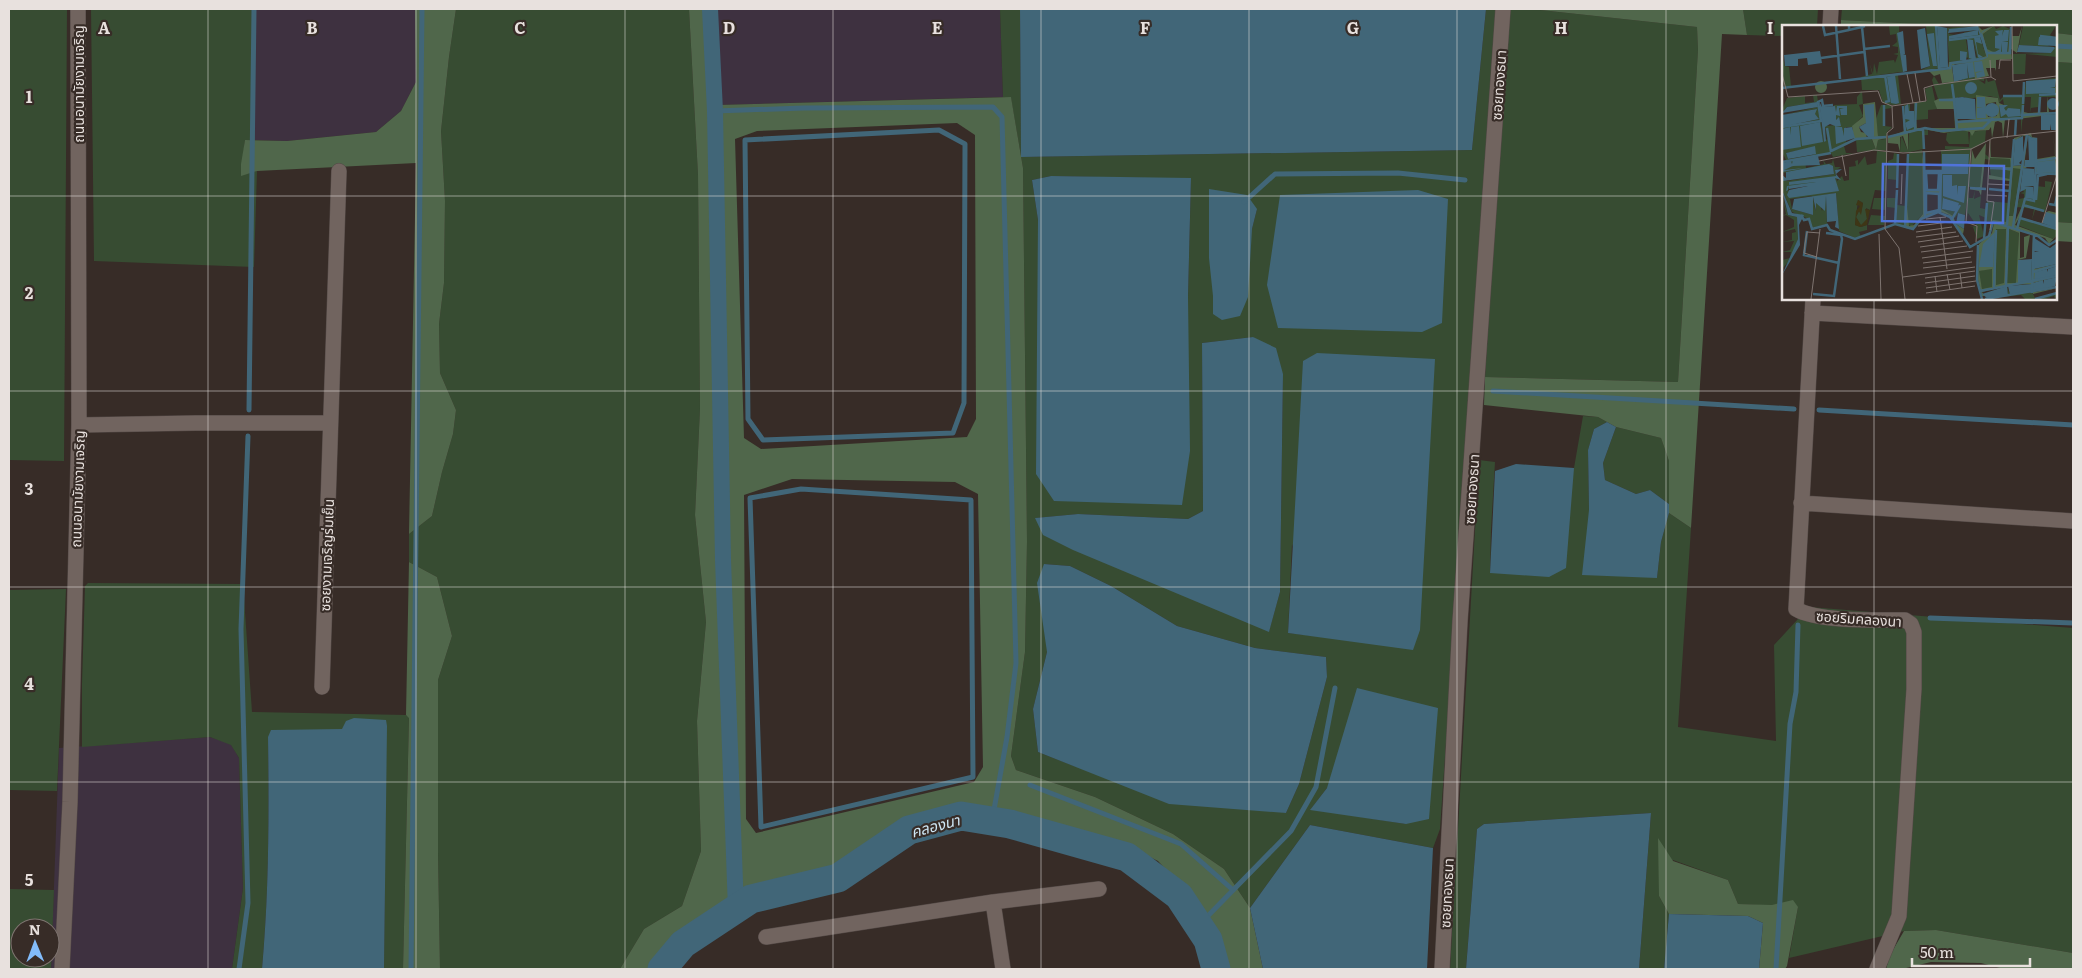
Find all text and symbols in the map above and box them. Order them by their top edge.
text: A [98,15,110,39]
text: B [306,15,318,39]
text: C [514,15,526,39]
text: D [723,15,735,39]
text: E [932,15,943,39]
text: F [1140,15,1150,39]
text: G [1347,15,1359,39]
text: H [1554,15,1568,39]
text: I [1767,15,1773,39]
street label: ถนนอนามัยงามเจริญ [68,25,88,143]
inset map [1782,25,2057,300]
street label: ซอยทองธนา [1486,49,1510,121]
text: 1 [26,84,33,108]
text: 2 [25,280,34,304]
street label: ถนนอนามัยงามเจริญ [65,430,89,548]
street label: ซอยทองธนา [1459,453,1483,525]
text: 3 [25,476,34,500]
street label: ซอยงามเจริญร่มเย็น [314,498,338,612]
street label: ซอยริมคลองนา [1815,605,1903,631]
text: 4 [24,671,34,695]
water label: คลองนา [908,807,963,843]
street label: ซอยทองธนา [1434,857,1458,929]
text: 5 [25,867,34,891]
north arrow [10,918,60,968]
text: N [29,919,41,939]
scale bar [1912,936,2030,968]
text: 50 m [1920,940,1954,963]

